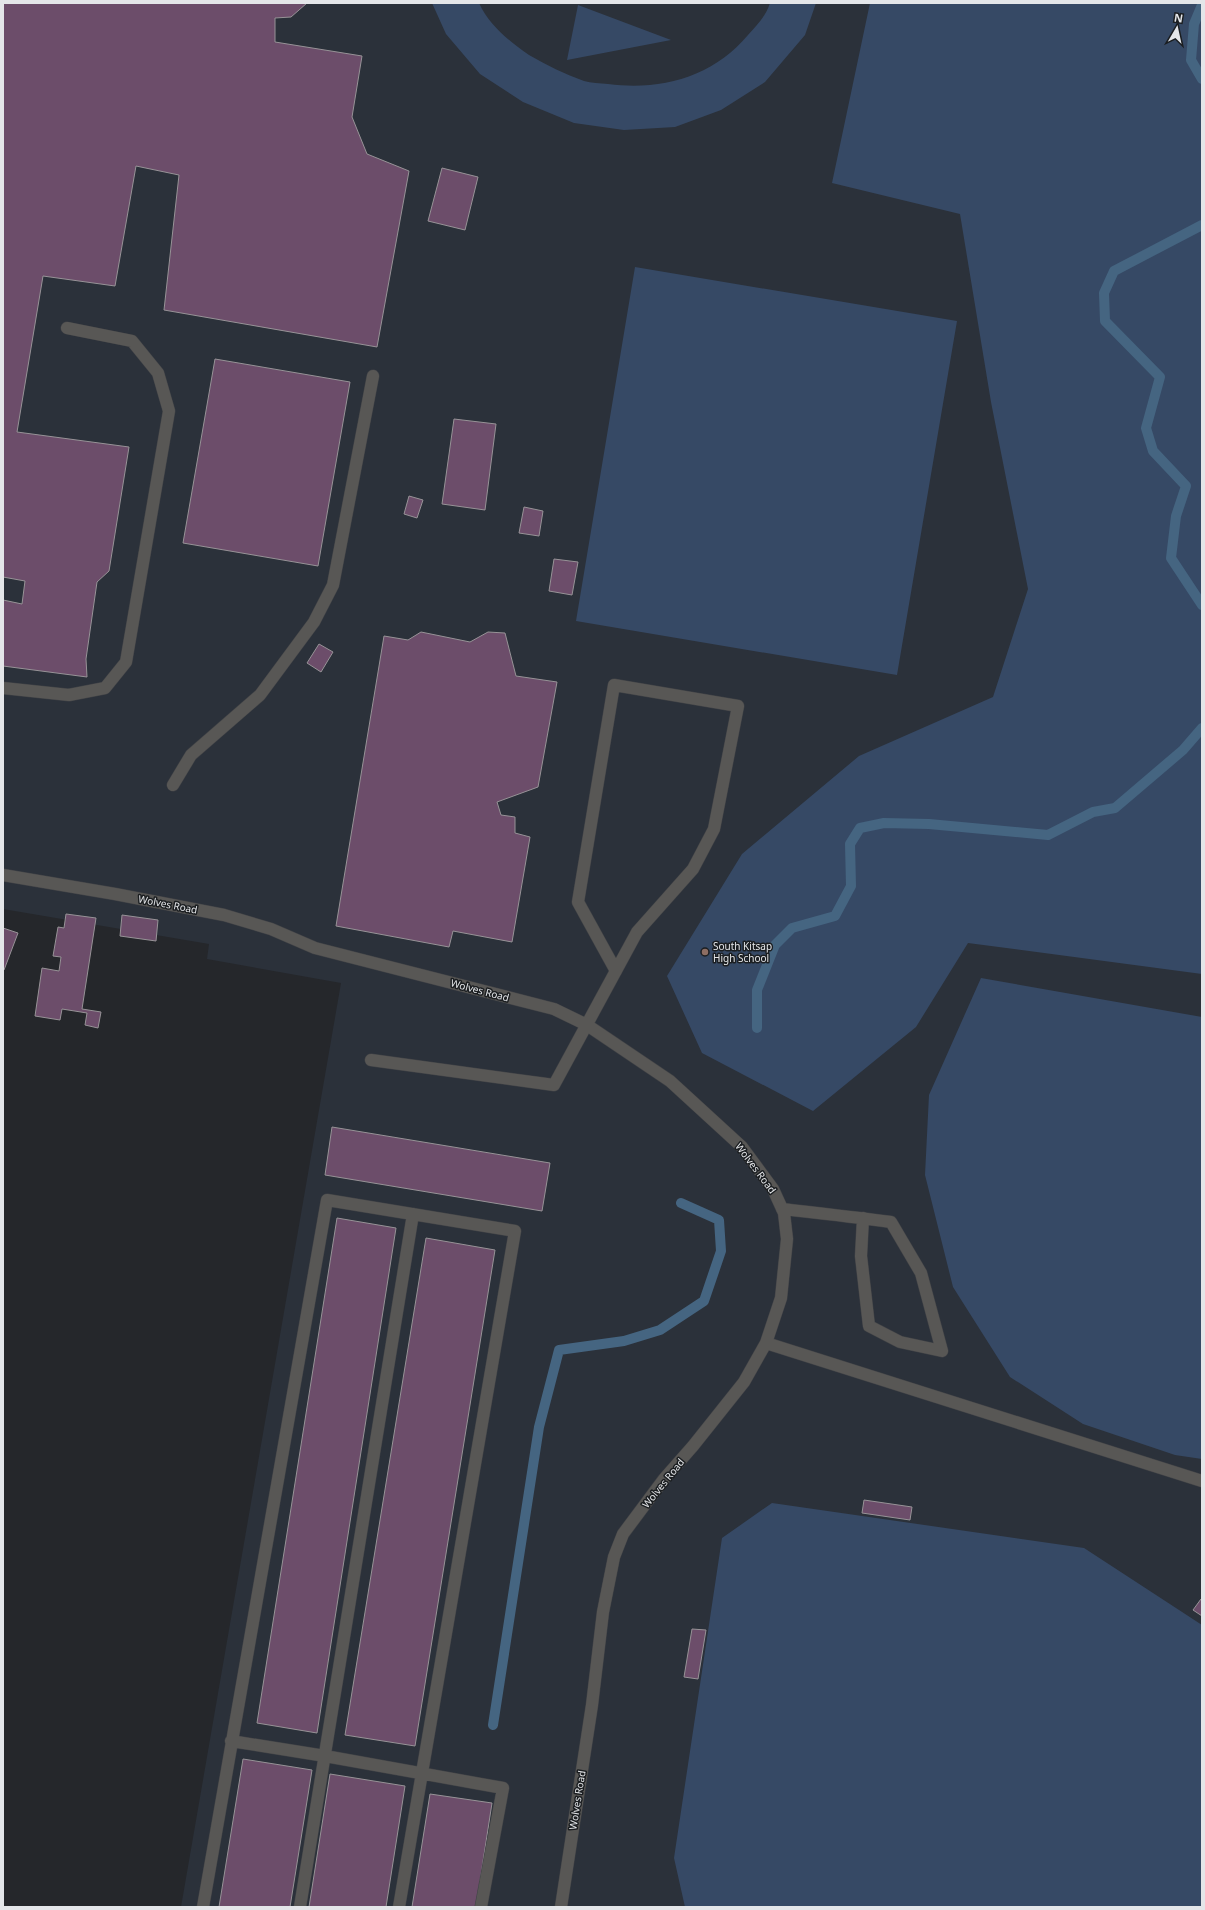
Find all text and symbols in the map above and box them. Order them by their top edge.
north arrow [1157,8,1197,48]
text: N [1173,10,1184,26]
street label: Wolves Road [137,891,199,917]
place label: South Kitsap High School [713,939,772,965]
marker: South Kitsap High School [700,947,710,957]
street label: Wolves Road [449,975,511,1005]
street label: Wolves Road [732,1140,780,1196]
street label: Wolves Road [639,1455,687,1511]
street label: Wolves Road [565,1769,589,1831]

